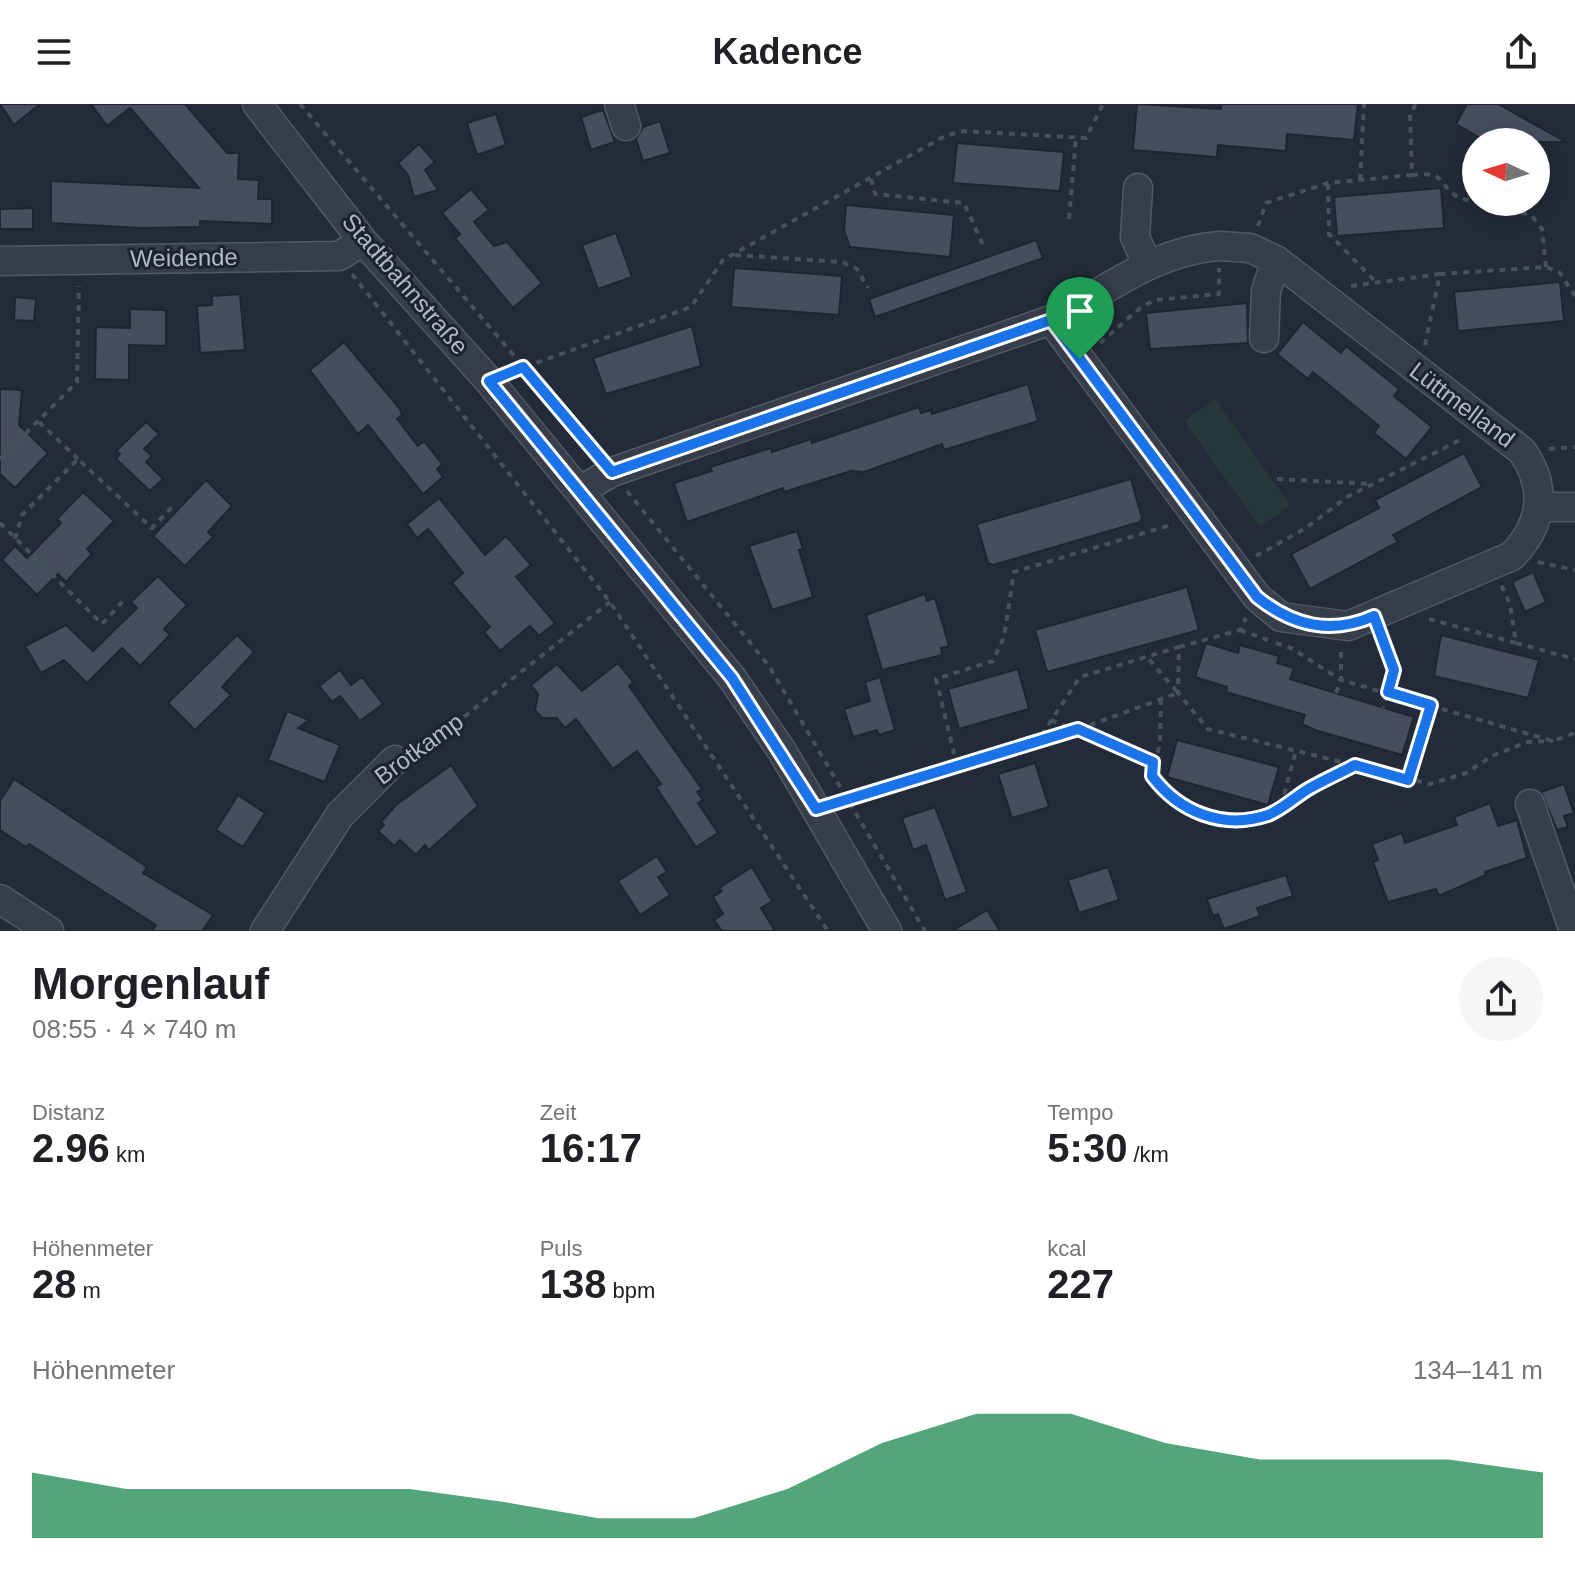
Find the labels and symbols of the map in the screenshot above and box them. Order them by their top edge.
north arrow [1462,128,1550,216]
street label: Stadtbahnstraße [337,208,474,359]
street label: Weidende [130,243,238,272]
pin [1046,277,1114,359]
street label: Lüttmelland [1405,356,1520,453]
street label: Brotkamp [369,707,468,790]

